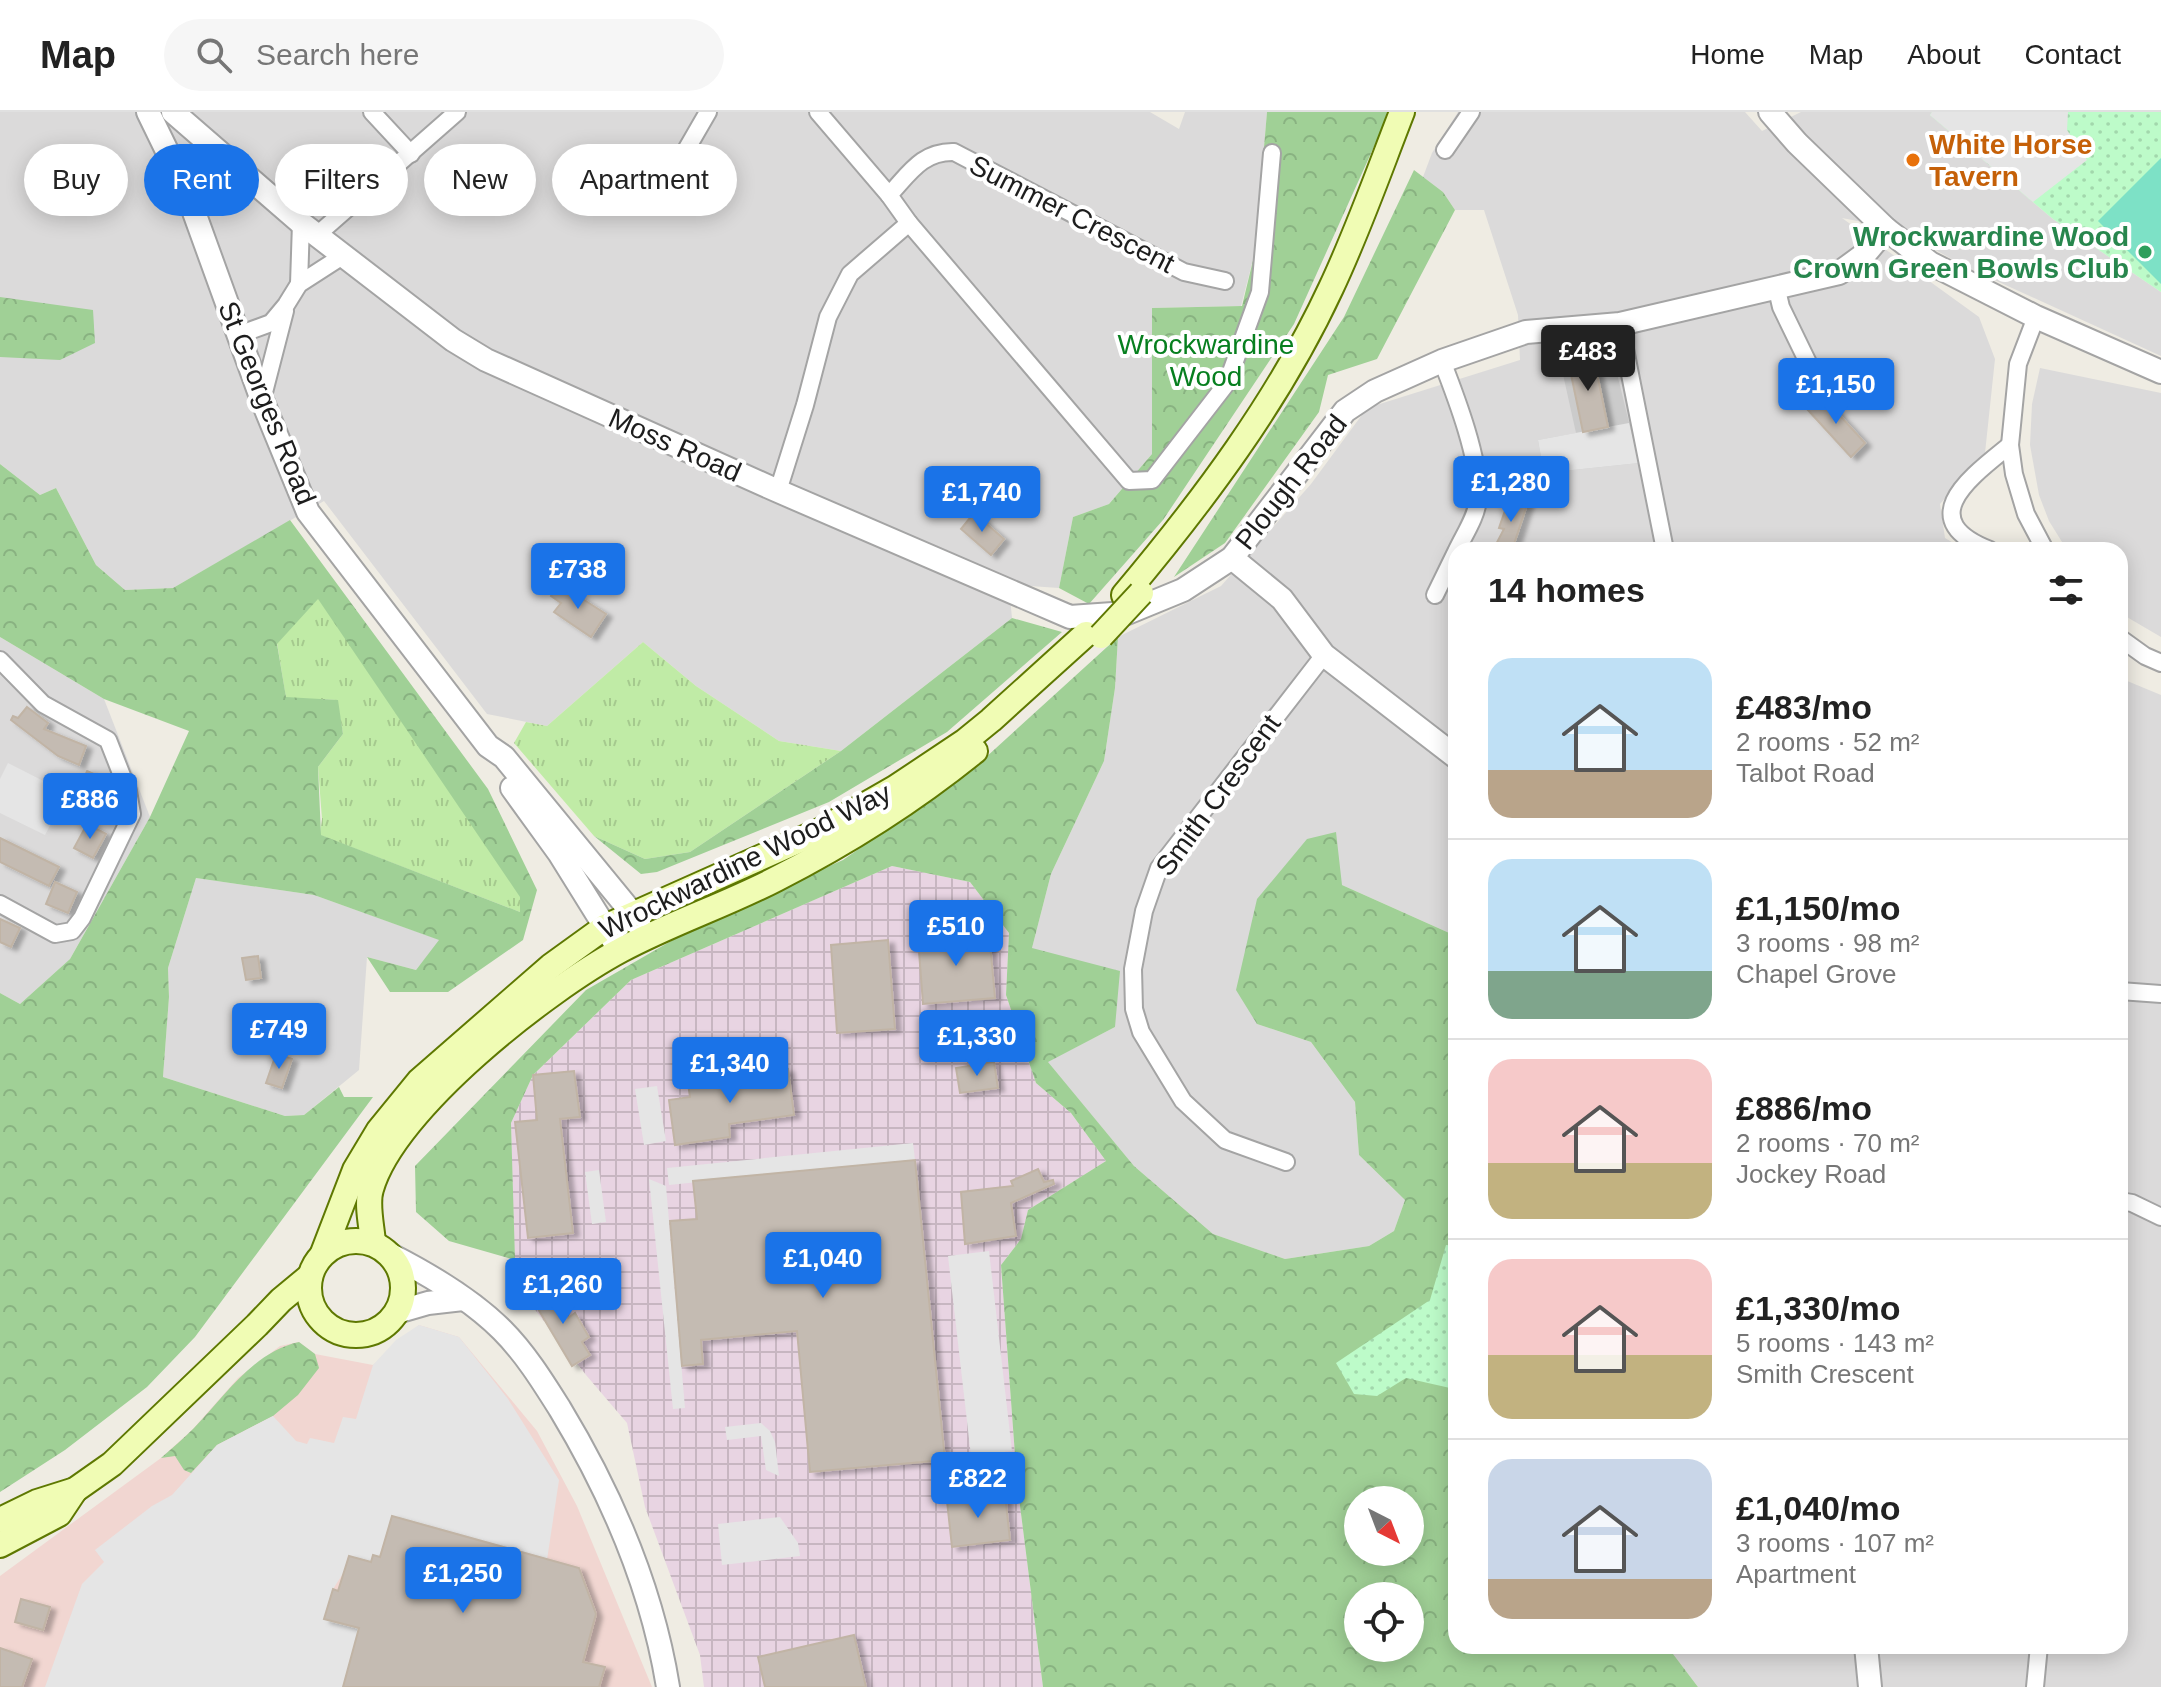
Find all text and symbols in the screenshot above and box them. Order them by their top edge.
search box [164,19,724,91]
icon: search [192,33,236,77]
text: Map [40,34,116,76]
text: Search here [256,38,419,71]
text: Home [1690,39,1765,70]
text: Map [1809,39,1863,70]
text: About [1907,39,1981,70]
text: Contact [2025,39,2121,70]
place label: White Horse Tavern [1929,129,2092,192]
chip: Buy [24,144,128,216]
chip: Rent [144,144,259,216]
chip: Filters [275,144,408,216]
chip: New [424,144,536,216]
chip: Apartment [552,144,737,216]
street label: Summer Crescent [964,149,1180,279]
marker: White Horse Tavern [1904,151,1922,169]
place label: Wrockwardine Wood Crown Green Bowls Club [1793,221,2129,284]
marker: Wrockwardine Wood Crown Green Bowls Club [2136,243,2154,261]
street label: St Georges Road [212,297,322,509]
pin: £483 [1541,325,1635,393]
park label: Wrockwardine Wood [1118,329,1294,392]
text: £483 [1559,336,1617,366]
pin: £1,150 [1771,358,1901,426]
text: £1,150 [1796,369,1876,399]
street label: Moss Road [604,402,746,488]
street label: Plough Road [1229,409,1353,555]
pin: £1,280 [1446,456,1576,524]
pin: £1,740 [917,466,1047,534]
text: £1,280 [1471,467,1551,497]
text: £1,740 [942,477,1022,507]
pin: £738 [531,543,625,611]
text: £738 [549,554,607,584]
icon: filters [2044,568,2088,612]
text: 14 homes [1488,571,1645,609]
text: £483/mo [1736,688,1872,726]
icon: home [1552,690,1648,786]
street label: Smith Crescent [1149,708,1287,882]
text: 2 rooms · 52 m² [1736,727,1920,757]
text: Talbot Road [1736,758,1875,788]
pin: £886 [43,773,137,841]
street label: Wrockwardine Wood Way [594,777,896,945]
text: £886 [61,784,119,814]
text: £1,150/mo [1736,889,1900,927]
icon: home [1552,891,1648,987]
pin: £510 [909,900,1003,968]
text: £510 [927,911,985,941]
text: 3 rooms · 98 m² [1736,928,1920,958]
text: Chapel Grove [1736,959,1896,989]
pin: £749 [232,1003,326,1071]
pin: £1,330 [912,1010,1042,1078]
text: £749 [250,1014,308,1044]
text: £1,330 [937,1021,1017,1051]
pin: £1,340 [665,1037,795,1105]
text: £1,340 [690,1048,770,1078]
text: £886/mo [1736,1089,1872,1127]
icon: home [1552,1091,1648,1187]
text: 2 rooms · 70 m² [1736,1128,1920,1158]
text: Jockey Road [1736,1159,1886,1189]
pin: £1,040 [758,1232,888,1300]
text: £1,040 [783,1243,863,1273]
pin: £1,260 [498,1258,628,1326]
text: £1,260 [523,1269,603,1299]
text: £1,330/mo [1736,1289,1900,1327]
icon: home [1552,1291,1648,1387]
text: 5 rooms · 143 m² [1736,1328,1934,1358]
text: Smith Crescent [1736,1359,1914,1389]
pin: £822 [931,1452,1025,1520]
text: £822 [949,1463,1007,1493]
north arrow [1344,1486,1424,1566]
map controls [1344,1486,1424,1662]
text: £1,040/mo [1736,1489,1900,1527]
icon: home [1552,1491,1648,1587]
text: 3 rooms · 107 m² [1736,1528,1934,1558]
pin: £1,250 [398,1547,528,1615]
text: £1,250 [423,1558,503,1588]
text: Apartment [1736,1559,1856,1589]
button: locate [1344,1582,1424,1662]

